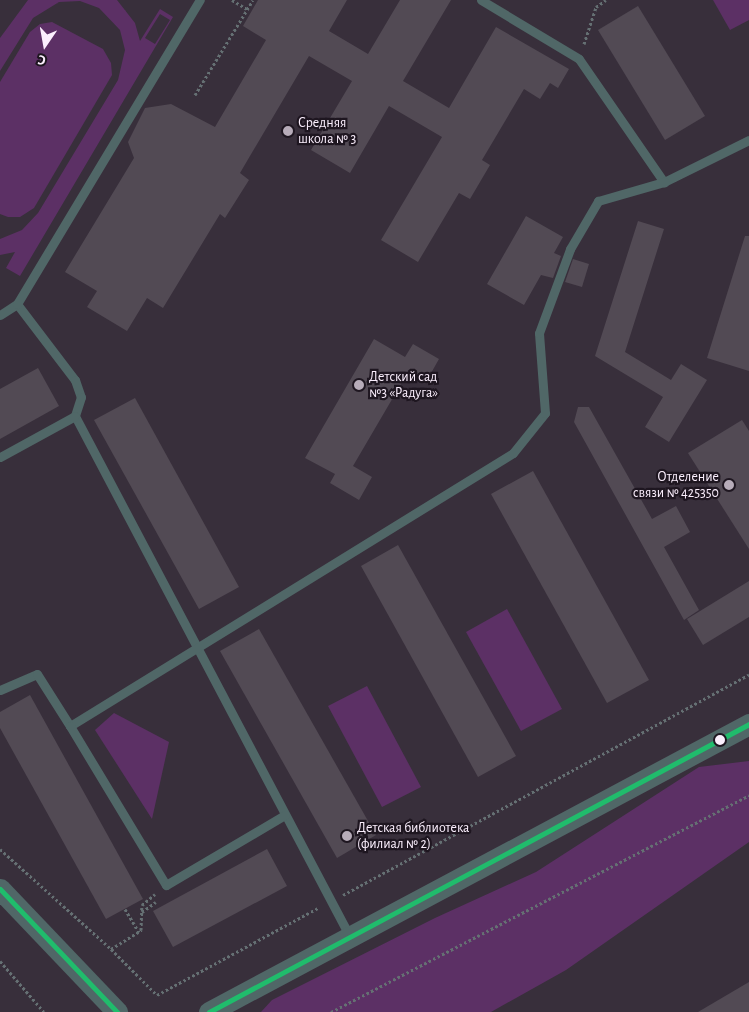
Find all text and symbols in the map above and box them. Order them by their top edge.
north arrow [20,20,70,70]
text: С [37,52,47,67]
place label: Средняя школа № 3 [298,115,356,148]
marker: Средняя школа № 3 [282,125,294,137]
place label: Детский сад №3 «Радуга» [369,369,438,402]
marker: Детский сад №3 «Радуга» [353,379,365,391]
place label: Отделение связи № 425350 [633,469,719,502]
marker: Отделение связи № 425350 [723,479,735,491]
unlabelled marker [715,735,725,745]
place label: Детская библиотека (филиал № 2) [357,820,469,852]
marker: Детская библиотека (филиал № 2) [341,830,353,842]

